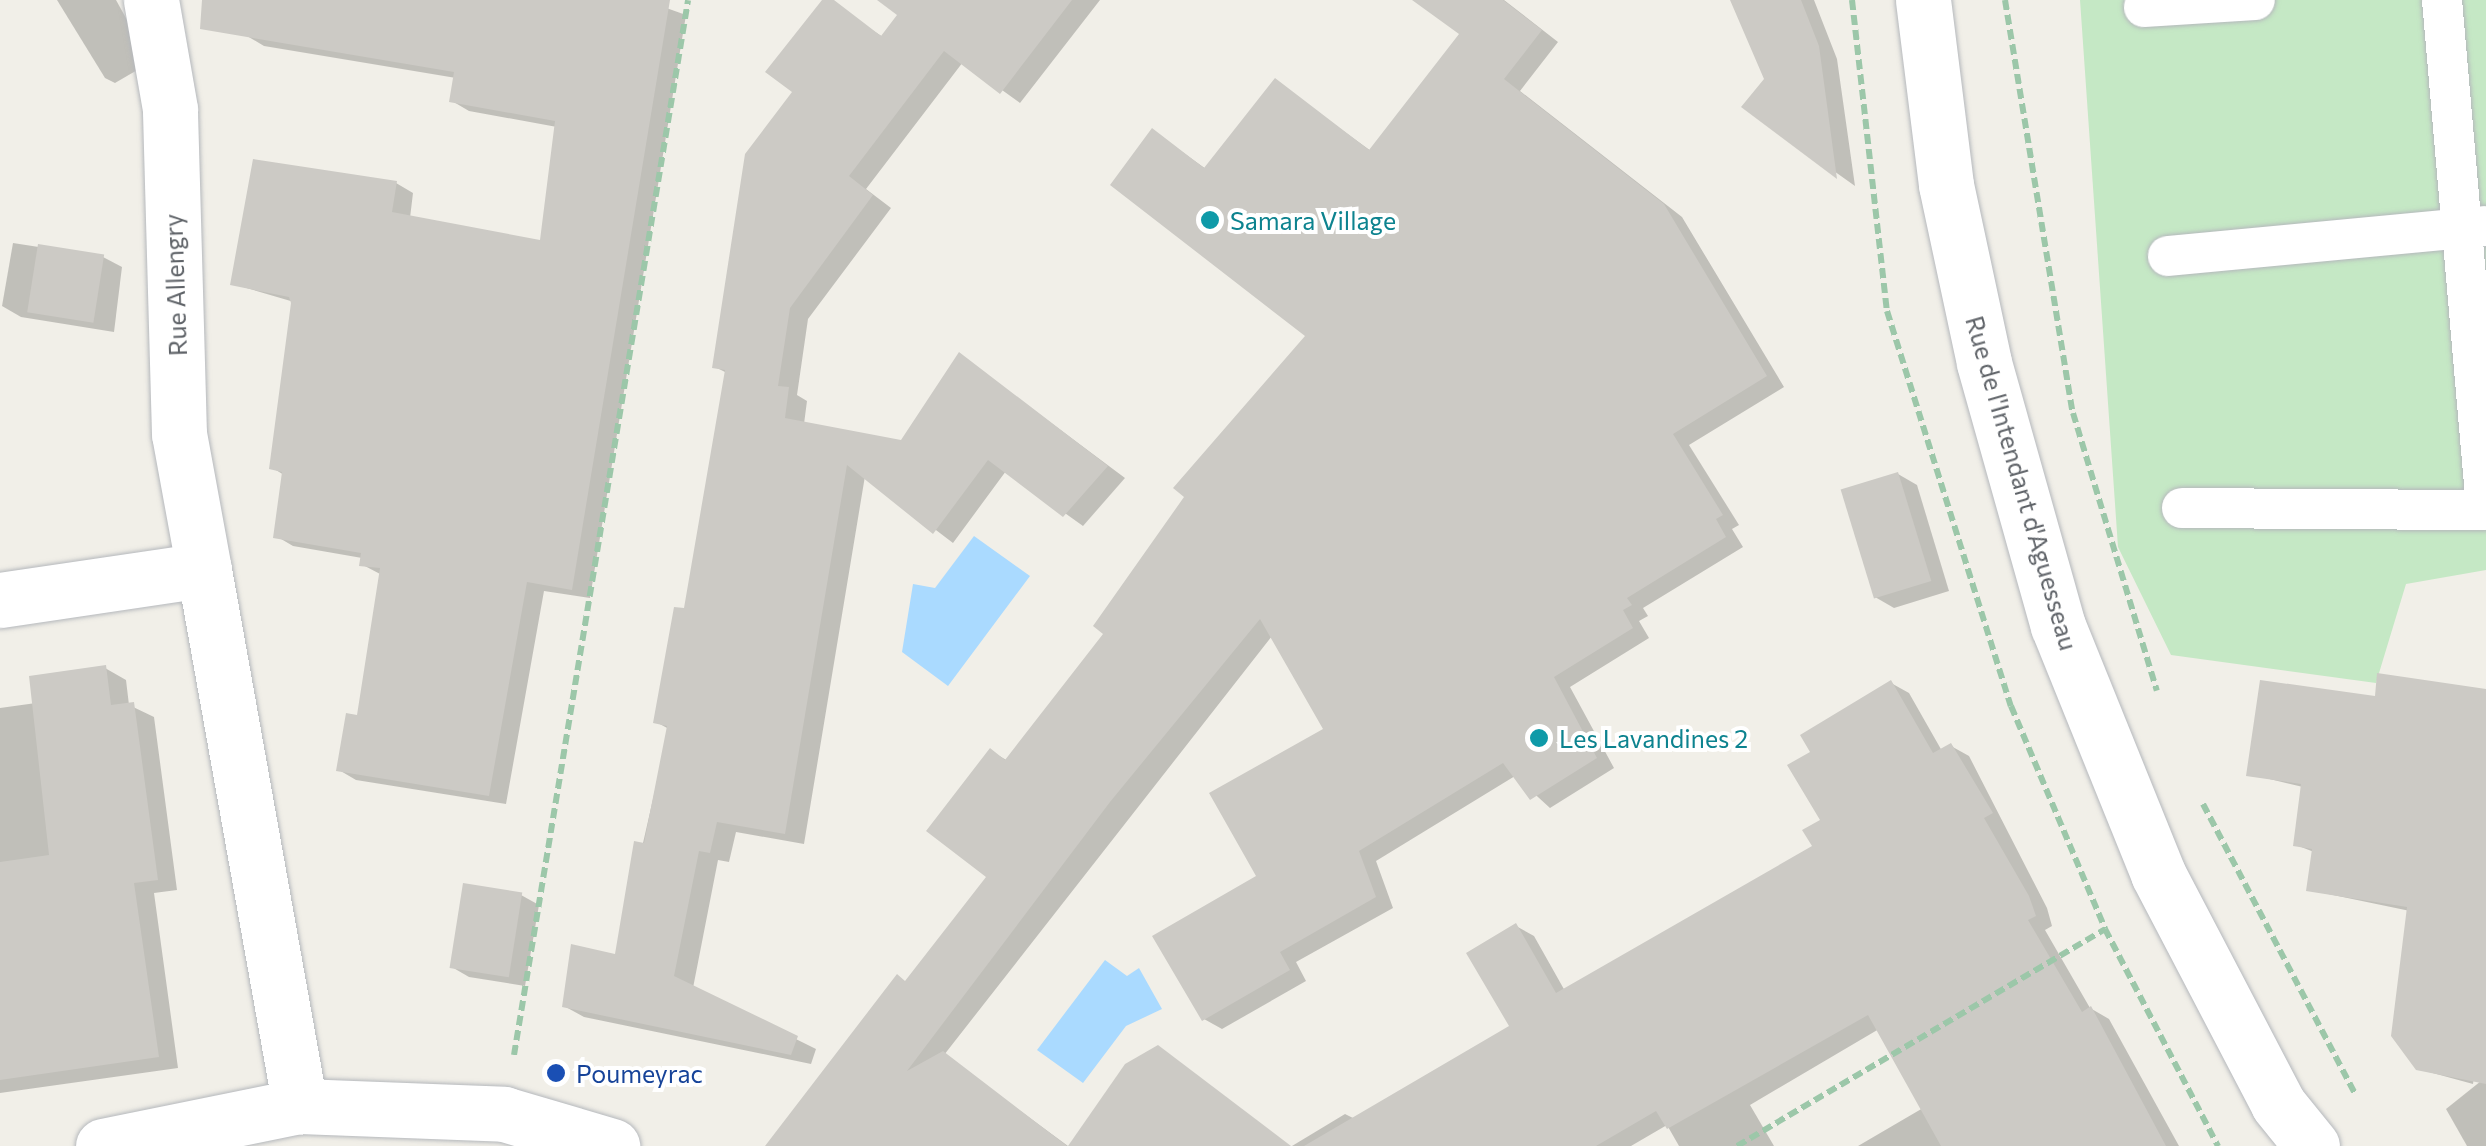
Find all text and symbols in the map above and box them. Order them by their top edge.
place label: Samara Village [1230,205,1396,235]
marker: Samara Village [1199,209,1221,231]
street label: Rue Allengry [158,213,192,357]
street label: Rue de l'Intendant d'Aguesseau [1960,312,2084,654]
place label: Les Lavandines 2 [1559,723,1748,753]
marker: Les Lavandines 2 [1528,727,1550,749]
place label: Poumeyrac [576,1058,703,1088]
marker: Poumeyrac [545,1062,567,1084]

